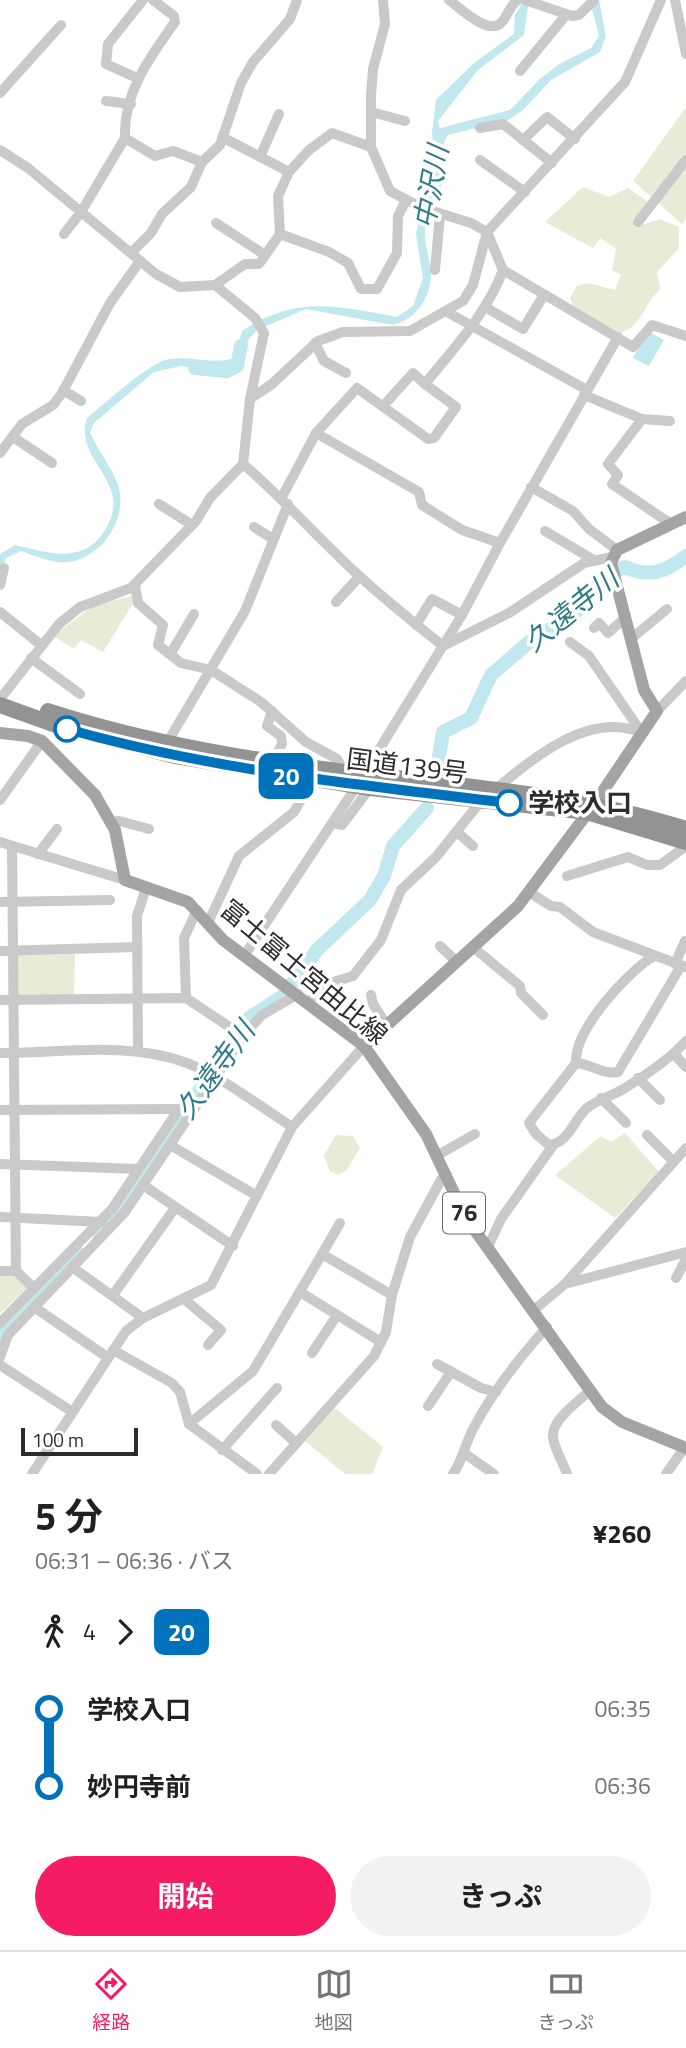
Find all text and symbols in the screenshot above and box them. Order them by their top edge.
water label: 中沢川 [402,139,459,232]
water label: 久遠寺川 [514,556,630,662]
unlabelled marker [54,716,80,742]
street label: 国道139号 [344,739,470,792]
line badge: 20 [254,753,318,799]
text: 20 [273,758,299,794]
place label: 学校入口 [528,783,632,822]
marker: 学校入口 [496,790,522,816]
street label: 富士富士宮由比線 [212,890,397,1053]
water label: 久遠寺川 [164,1009,267,1128]
road number: 76 [443,1192,485,1233]
scale bar [21,1425,138,1457]
text: 100 m [32,1425,84,1454]
text: 5 分 [35,1487,103,1545]
text: ¥260 [593,1514,651,1553]
text: 06:31 – 06:36 · バス [35,1543,234,1578]
icon: walk [35,1613,73,1651]
icon: forward [106,1613,144,1651]
text: 4 [83,1614,96,1649]
text: 20 [168,1614,195,1650]
text: 学校入口 [87,1690,191,1729]
text: 06:35 [594,1691,651,1726]
text: 妙円寺前 [87,1767,191,1806]
text: 06:36 [594,1768,651,1803]
button: 開始 [35,1856,336,1936]
button: きっぷ [350,1856,651,1936]
tab: 経路 [92,1965,130,2036]
tab: 地図 [315,1965,353,2036]
tab: きっぷ [537,1965,594,2036]

